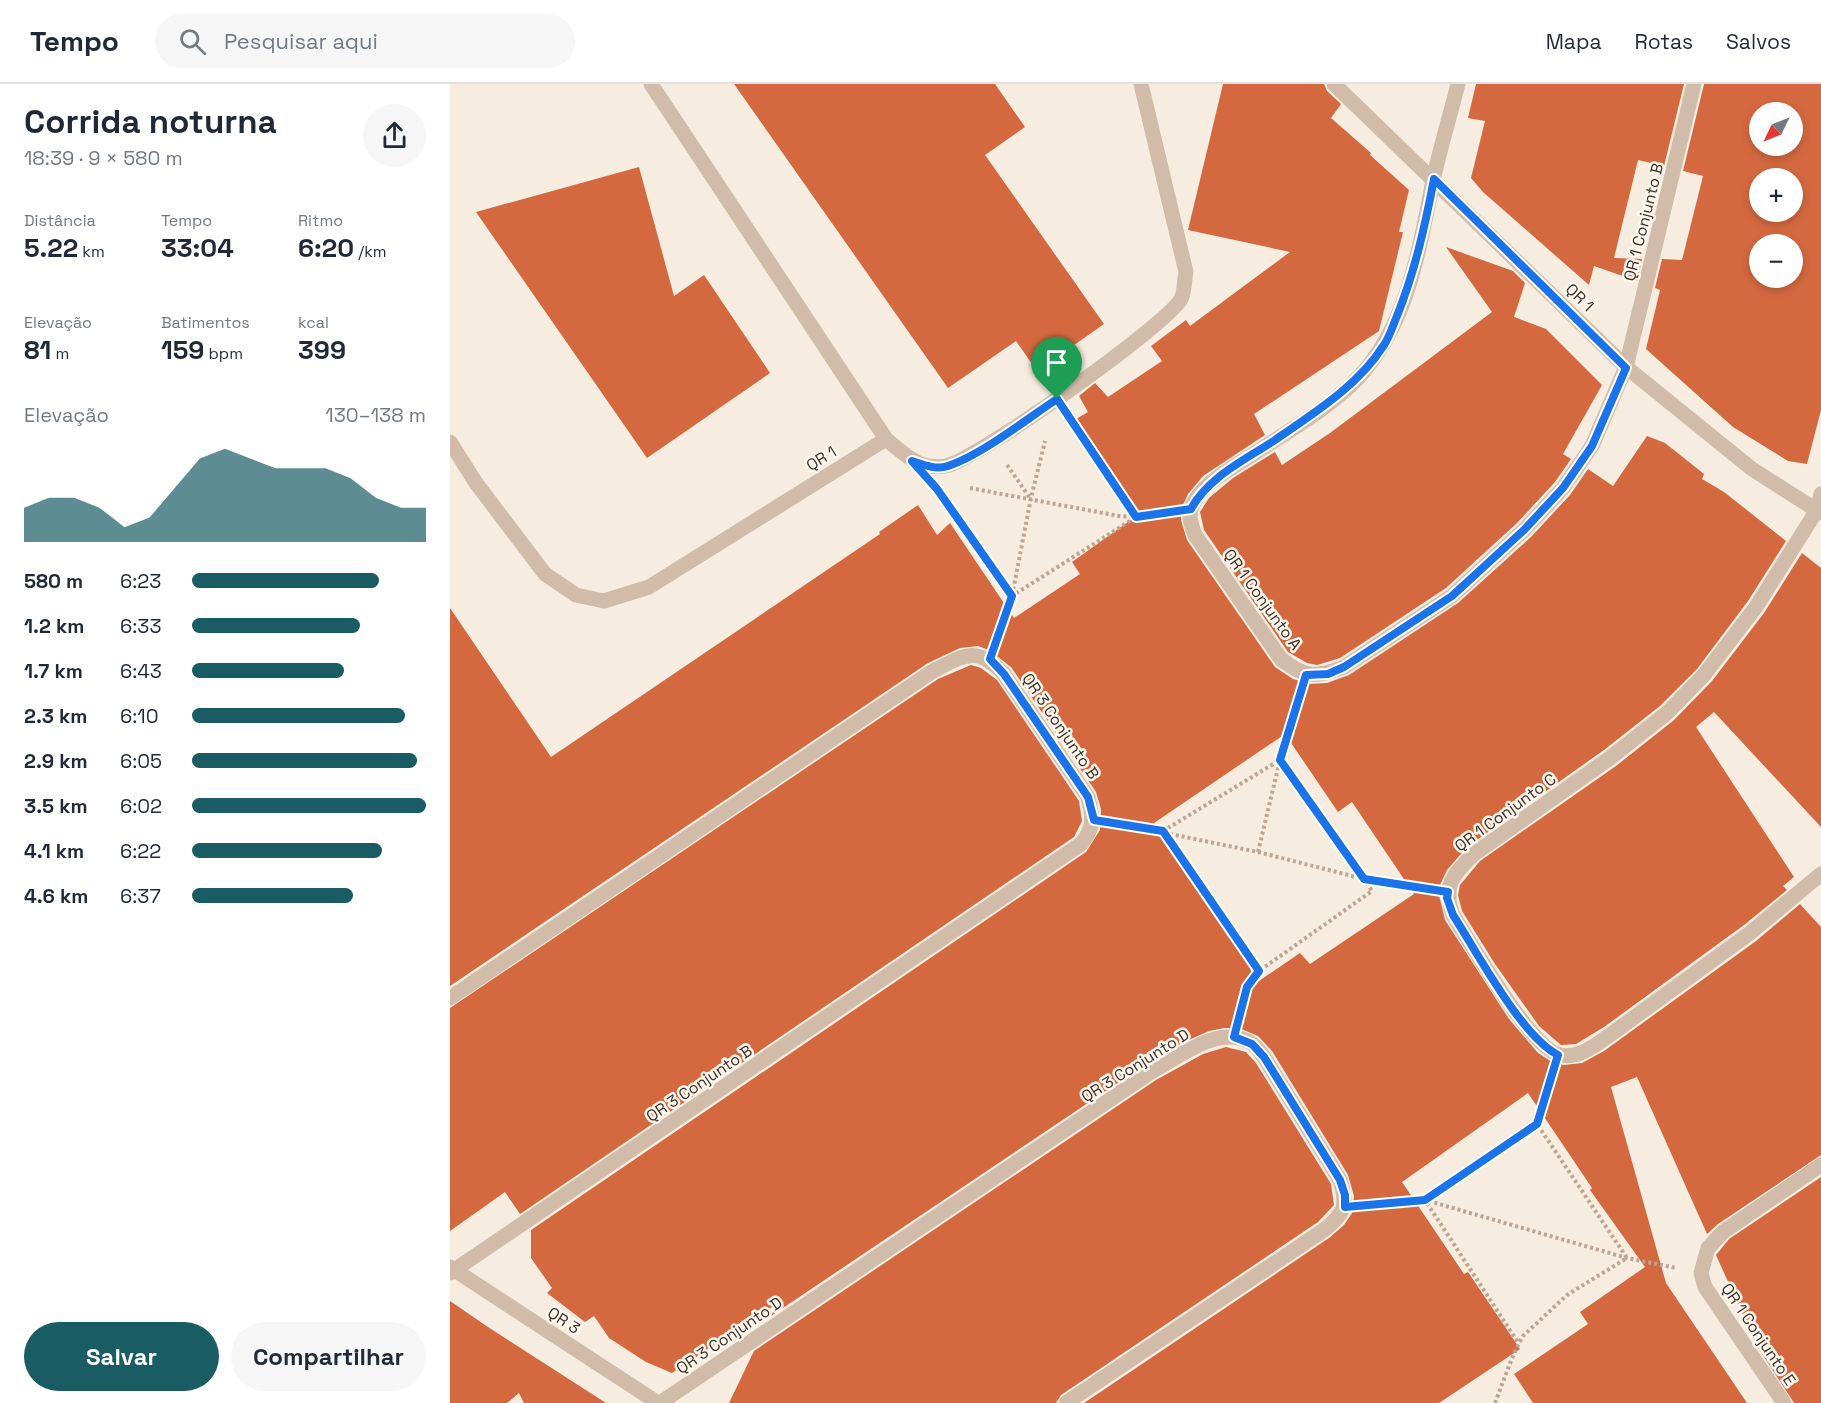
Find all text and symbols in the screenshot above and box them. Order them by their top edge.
search box [155,14,575,68]
text: Tempo [30,23,119,59]
icon: search [176,25,209,58]
text: Pesquisar aqui [224,27,378,55]
text: Mapa [1546,28,1601,55]
text: Rotas [1634,28,1693,55]
text: Salvos [1726,28,1791,55]
text: Corrida noturna [24,101,277,143]
north arrow [1749,102,1803,156]
map controls [1749,102,1803,288]
button: share [363,104,426,167]
text: 18:39 · 9 × 580 m [24,145,183,171]
street label: QR 1 Conjunto B [1619,161,1668,283]
button: + [1749,168,1803,222]
text: Distância [24,210,96,231]
text: Tempo [161,210,212,231]
text: Ritmo [298,210,343,231]
text: 5.22 [24,231,78,265]
text: 33:04 [161,231,234,265]
text: 6:20 [298,231,354,265]
button: − [1749,234,1803,288]
text: km [78,241,105,262]
text: /km [354,241,387,262]
street label: QR 1 [1561,279,1598,316]
text: Elevação [24,312,92,333]
text: Batimentos [161,312,250,333]
text: kcal [298,312,329,333]
text: 81 [24,333,51,367]
text: 159 [161,333,204,367]
text: 399 [298,333,346,367]
pin [1031,337,1082,399]
text: m [51,343,69,364]
text: bpm [204,343,243,364]
icon: arrive [1040,346,1073,379]
text: Elevação [24,402,109,428]
text: 130–138 m [325,402,426,428]
street label: QR 1 [802,441,840,476]
street label: QR 1 Conjunto A [1219,545,1306,654]
text: 580 m [24,568,83,594]
text: 6:23 [120,568,161,594]
text: 1.2 km [24,613,84,639]
text: 6:33 [120,613,161,639]
text: 1.7 km [24,658,83,684]
text: 6:43 [120,658,162,684]
street label: QR 3 Conjunto B [1017,669,1104,783]
text: 2.3 km [24,703,87,729]
text: 6:10 [120,703,158,729]
text: 2.9 km [24,748,88,774]
text: 6:05 [120,748,162,774]
street label: QR 1 Conjunto C [1450,769,1560,856]
text: 3.5 km [24,793,88,819]
text: 6:02 [120,793,162,819]
text: 4.1 km [24,838,84,864]
text: 6:22 [120,838,161,864]
text: 4.6 km [24,883,88,909]
text: 6:37 [120,883,161,909]
street label: QR 3 Conjunto D [1077,1024,1193,1107]
street label: QR 3 Conjunto B [642,1040,756,1127]
street label: QR 1 Conjunto E [1717,1279,1801,1390]
street label: QR 3 Conjunto D [672,1292,786,1379]
street label: QR 3 [544,1302,584,1339]
button: Salvar [24,1322,219,1391]
button: Compartilhar [231,1322,426,1391]

